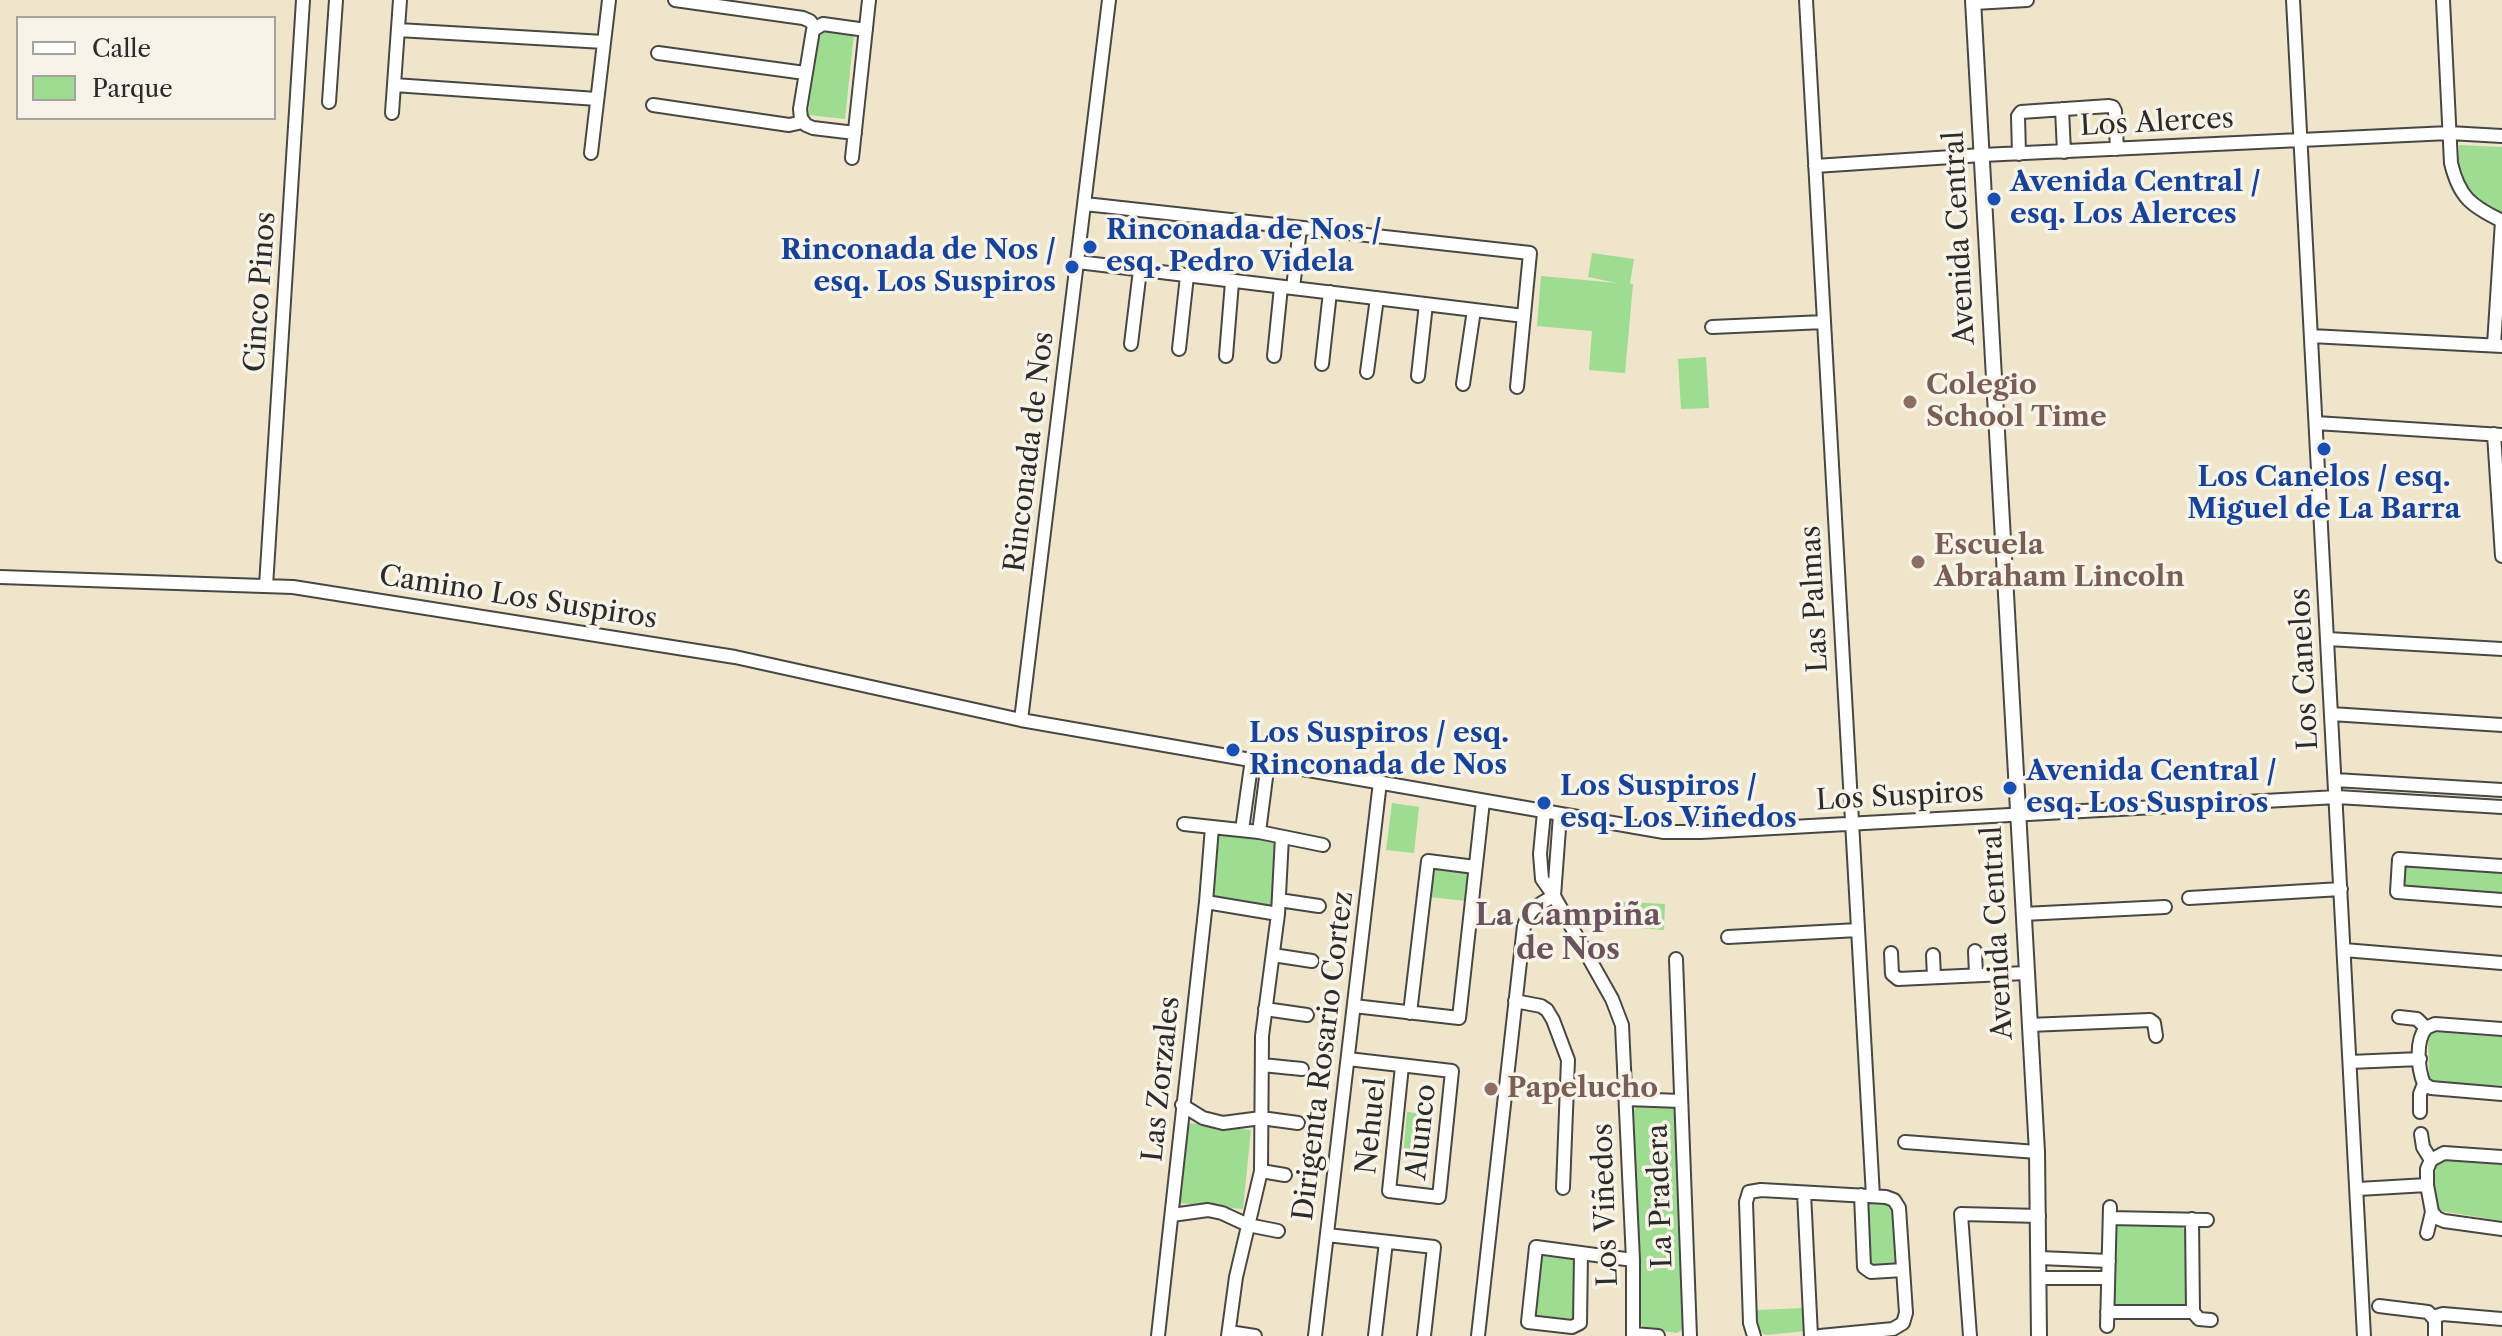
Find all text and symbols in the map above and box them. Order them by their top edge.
legend [16,16,276,120]
text: Calle [92,34,151,63]
text: Parque [92,74,173,103]
street label: Los Alerces [2079,102,2235,144]
street label: Avenida Central [1938,130,1982,346]
place label: Avenida Central / esq. Los Alerces [2010,166,2261,232]
marker: Avenida Central / esq. Los Alerces [1985,190,2003,208]
street label: Cinco Pinos [239,211,283,373]
place label: Rinconada de Nos / esq. Pedro Videla [1106,214,1382,280]
place label: Rinconada de Nos / esq. Los Suspiros [780,234,1056,300]
marker: Rinconada de Nos / esq. Pedro Videla [1081,238,1099,256]
marker: Rinconada de Nos / esq. Los Suspiros [1063,258,1081,276]
street label: Rinconada de Nos [999,330,1061,574]
place label: Colegio School Time [1926,369,2107,435]
marker: Colegio School Time [1901,393,1919,411]
marker: Los Canelos / esq. Miguel de La Barra [2315,440,2333,458]
place label: Los Canelos / esq. Miguel de La Barra [2187,461,2461,527]
street label: Las Palmas [1794,525,1836,673]
place label: Escuela Abraham Lincoln [1934,529,2185,595]
marker: Escuela Abraham Lincoln [1909,553,1927,571]
street label: Camino Los Suspiros [377,559,659,637]
street label: Los Canelos [2284,587,2326,751]
place label: Los Suspiros / esq. Rinconada de Nos [1249,717,1509,783]
marker: Los Suspiros / esq. Rinconada de Nos [1224,741,1242,759]
place label: Avenida Central / esq. Los Suspiros [2026,755,2277,821]
place label: Los Suspiros / esq. Los Viñedos [1560,770,1797,836]
street label: Los Suspiros [1815,776,1985,818]
marker: Avenida Central / esq. Los Suspiros [2001,779,2019,797]
marker: Los Suspiros / esq. Los Viñedos [1535,794,1553,812]
street label: Avenida Central [1976,825,2020,1041]
street label: Dirigenta Rosario Cortez [1287,889,1361,1223]
district label: La Campiña de Nos [1475,898,1661,968]
street label: Las Zorzales [1137,995,1187,1163]
place label: Papelucho [1507,1072,1658,1106]
street label: Nehuel [1350,1076,1394,1176]
marker: Papelucho [1482,1080,1500,1098]
street label: Alunco [1400,1083,1444,1181]
street label: Los Viñedos [1586,1123,1626,1287]
street label: La Pradera [1642,1123,1680,1269]

